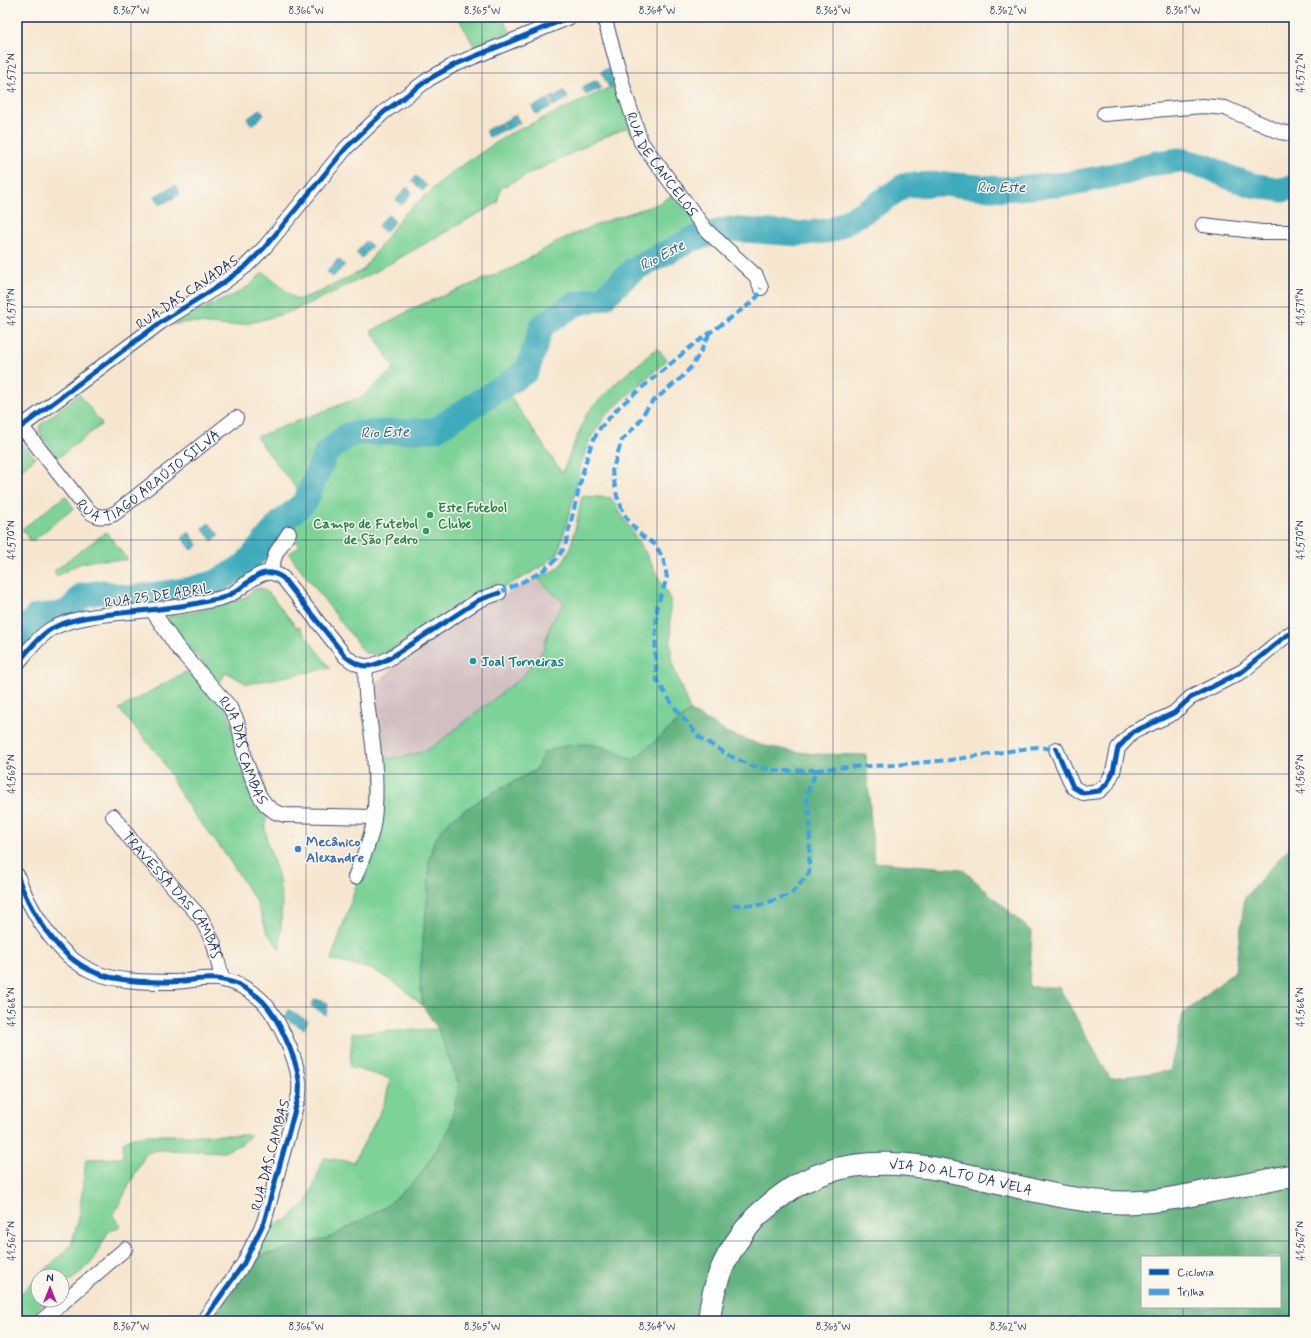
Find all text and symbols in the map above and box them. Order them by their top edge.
text: 8.367°W [113,4,149,18]
text: 8.366°W [288,4,324,18]
text: 8.365°W [464,4,500,18]
text: 8.364°W [639,4,675,18]
text: 8.363°W [816,4,850,18]
text: 8.362°W [990,4,1026,18]
text: 8.361°W [1166,4,1200,18]
text: 41.572°N [5,53,19,93]
text: 41.572°N [1294,53,1308,93]
street label: RUA DE CANCELOS [622,110,701,221]
water label: Rio Este [977,178,1026,198]
water label: Rio Este [636,235,689,276]
street label: RUA DAS CAVADAS [133,252,243,334]
text: 41.571°N [5,288,19,326]
text: 41.571°N [1294,288,1308,326]
water label: Rio Este [360,422,410,444]
street label: RUA TIAGO ARAÚJO SILVA [72,426,224,527]
place label: Este Futebol Clube [438,499,507,533]
marker: Este Futebol Clube [425,510,435,520]
place label: Campo de Futebol de São Pedro [313,515,419,549]
text: 41.570°N [5,520,19,560]
text: 41.570°N [1294,520,1308,560]
marker: Campo de Futebol de São Pedro [421,526,431,536]
street label: RUA 25 DE ABRIL [104,580,213,612]
place label: Joal Torneiras [481,653,565,671]
marker: Joal Torneiras [468,656,478,666]
street label: RUA DAS CAMBAS [214,693,271,809]
text: 41.569°N [5,754,19,794]
text: 41.569°N [1294,754,1308,794]
street label: TRAVESSA DAS CAMBAS [118,828,225,960]
place label: Mecânico Alexandre [306,833,364,867]
marker: Mecânico Alexandre [293,844,303,854]
text: 41.568°N [5,987,19,1027]
text: 41.568°N [1294,987,1308,1027]
street label: RUA DAS CAMBAS [247,1097,295,1213]
street label: VIA DO ALTO DA VELA [889,1156,1034,1200]
text: 41.567°N [5,1221,19,1261]
text: 41.567°N [1294,1221,1308,1261]
legend [1141,1256,1281,1308]
text: Ciclovia [1177,1265,1214,1281]
north arrow [30,1268,70,1308]
text: N [46,1272,54,1286]
text: Trilha [1177,1285,1204,1301]
text: 8.367°W [113,1320,149,1334]
text: 8.366°W [288,1320,324,1334]
text: 8.365°W [464,1320,500,1334]
text: 8.364°W [639,1320,675,1334]
text: 8.363°W [816,1320,850,1334]
text: 8.362°W [990,1320,1026,1334]

